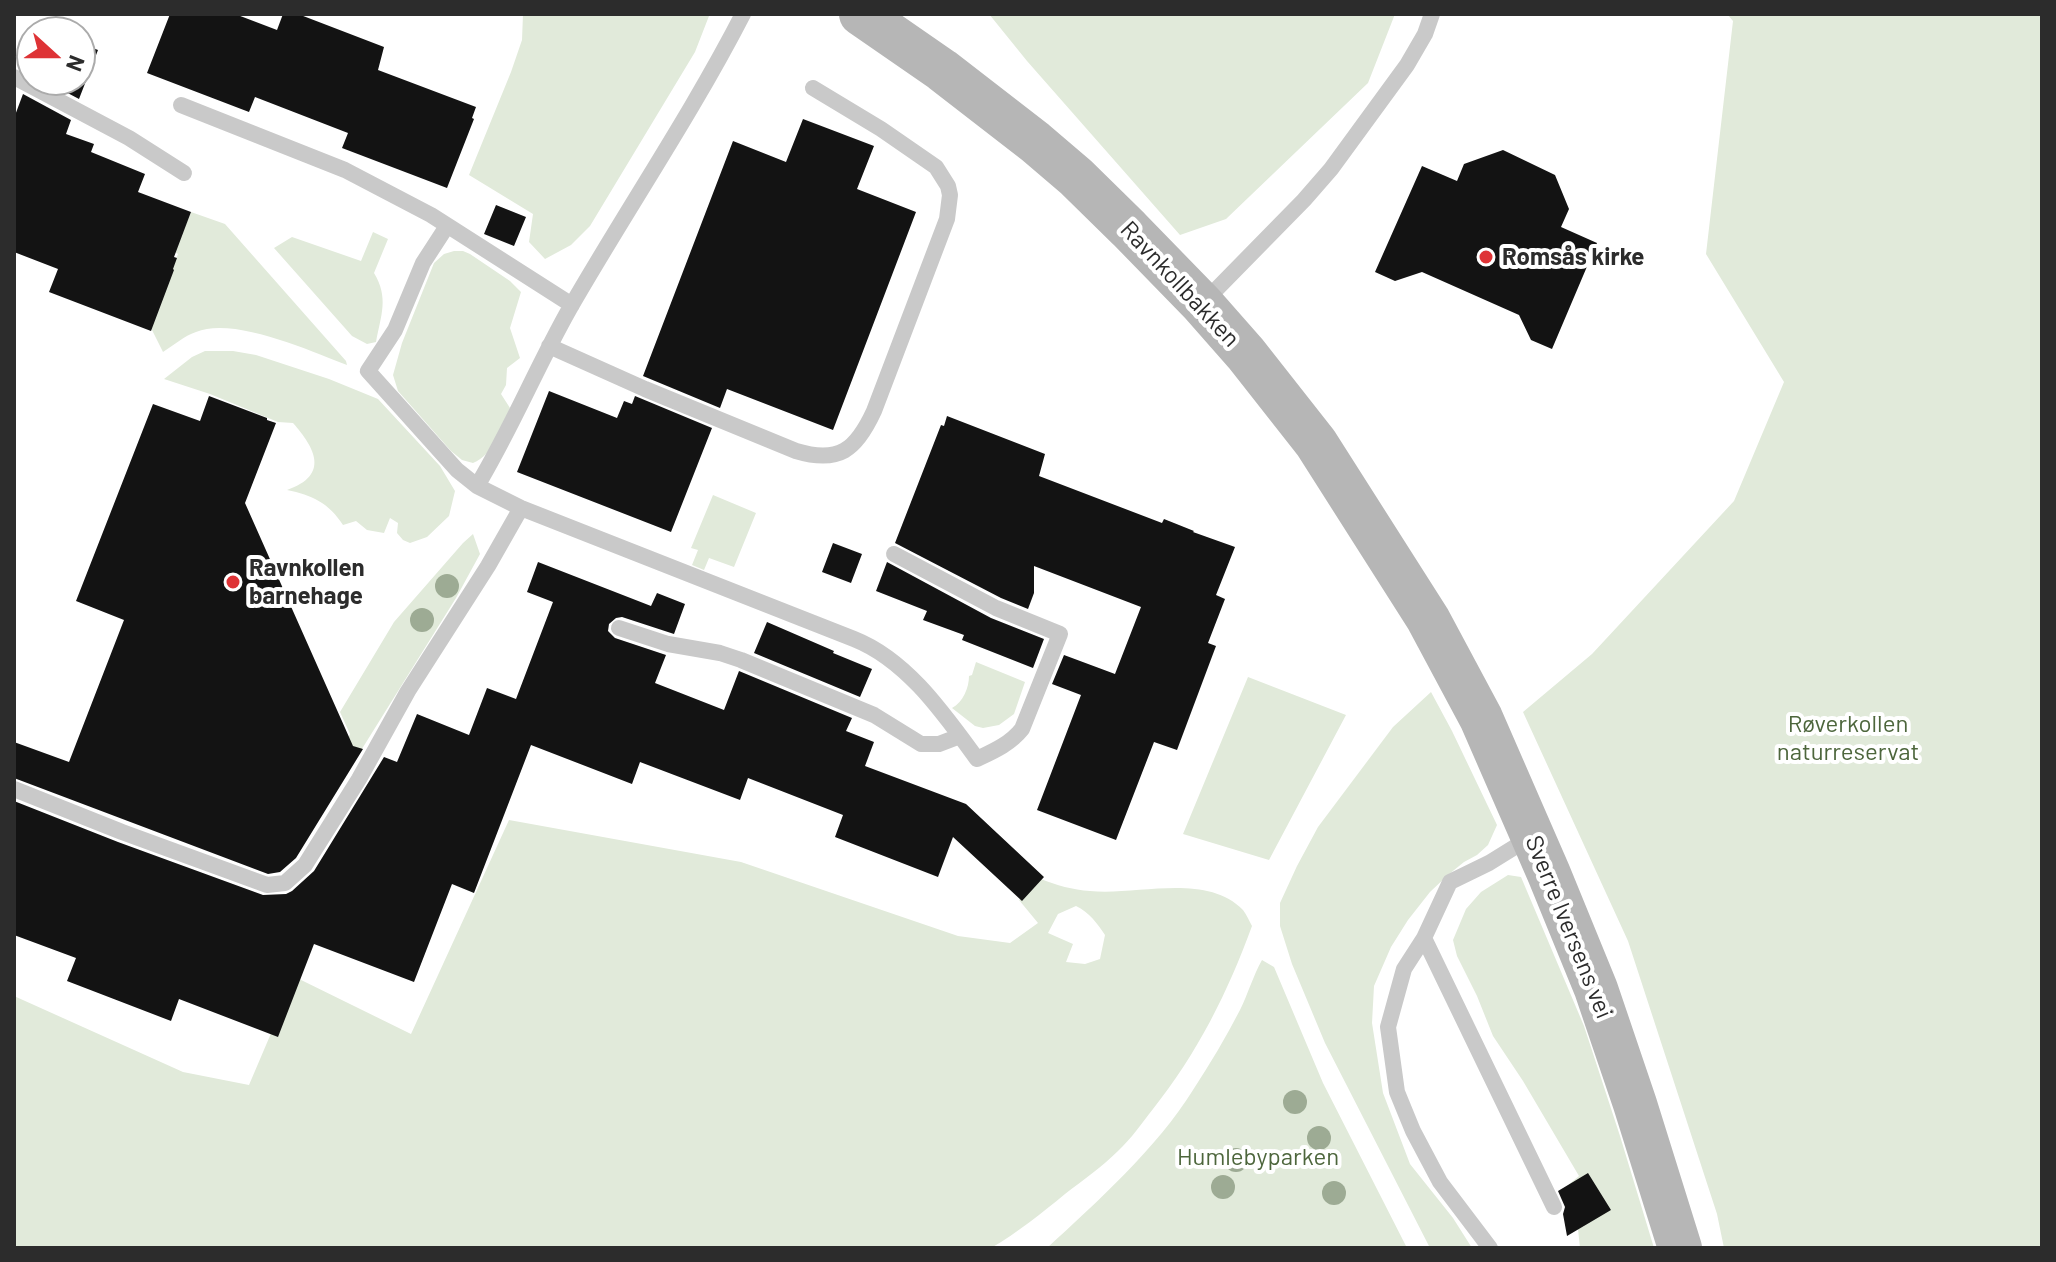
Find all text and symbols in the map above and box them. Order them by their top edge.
north arrow [16,16,96,96]
text: N [62,52,91,75]
street label: Ravnkollbakken [1114,215,1246,353]
place label: Romsås kirke [1502,243,1644,271]
marker: Romsås kirke [1477,248,1495,266]
place label: Ravnkollen barnehage [249,554,365,610]
marker: Ravnkollen barnehage [224,573,242,591]
park label: Røverkollen naturreservat [1777,710,1919,766]
street label: Sverre Iversens vei [1519,831,1619,1023]
park label: Humlebyparken [1177,1143,1339,1171]

